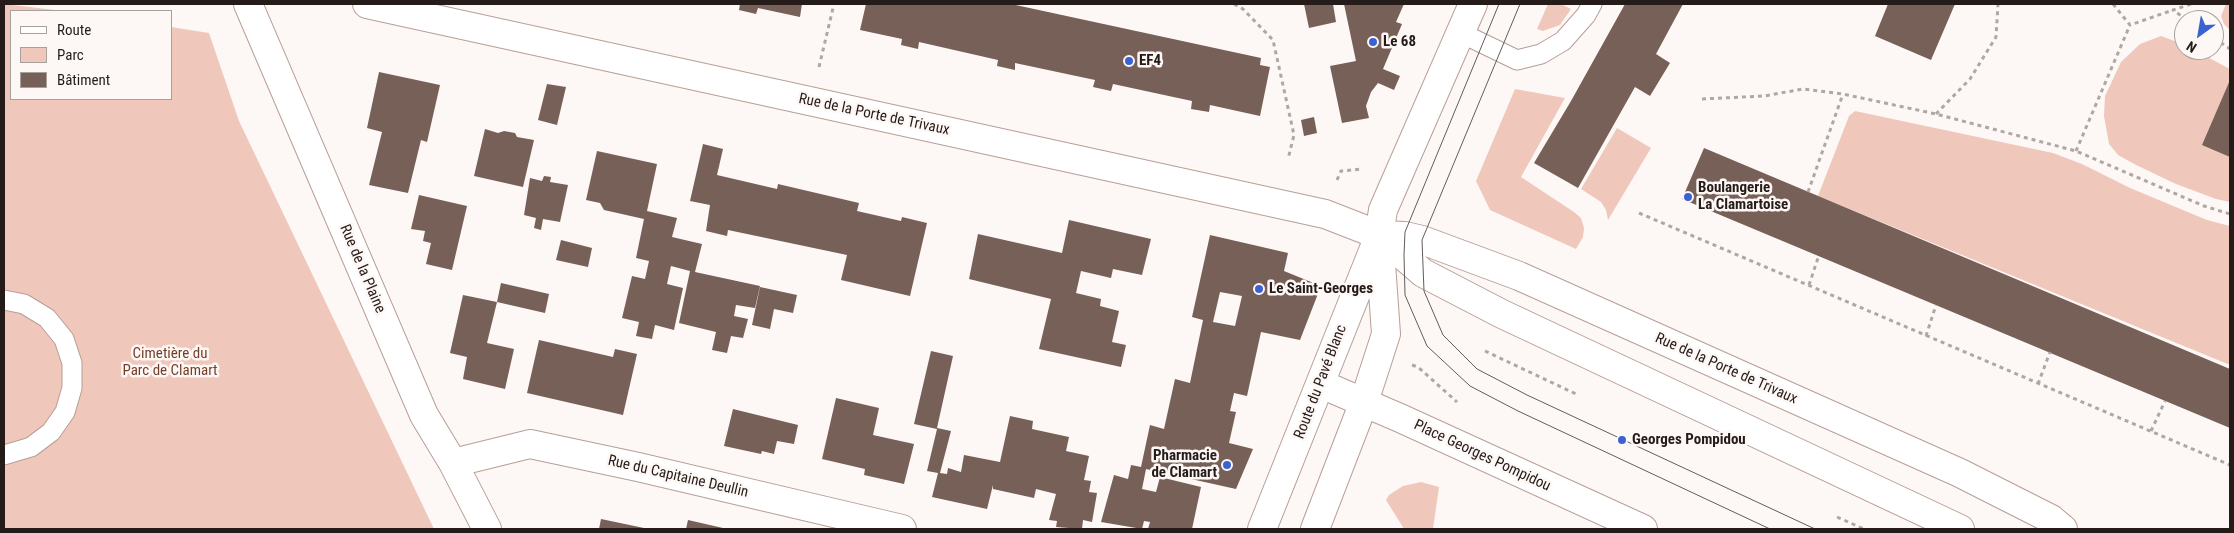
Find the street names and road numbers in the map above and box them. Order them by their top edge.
street label: Rue de la Porte de Trivaux [797,90,951,140]
street label: Rue de la Plaine [335,222,389,316]
street label: Route du Pavé Blanc [1291,322,1351,442]
street label: Rue de la Porte de Trivaux [1652,330,1800,408]
street label: Place Georges Pompidou [1411,416,1553,496]
street label: Rue du Capitaine Deullin [606,452,750,502]

